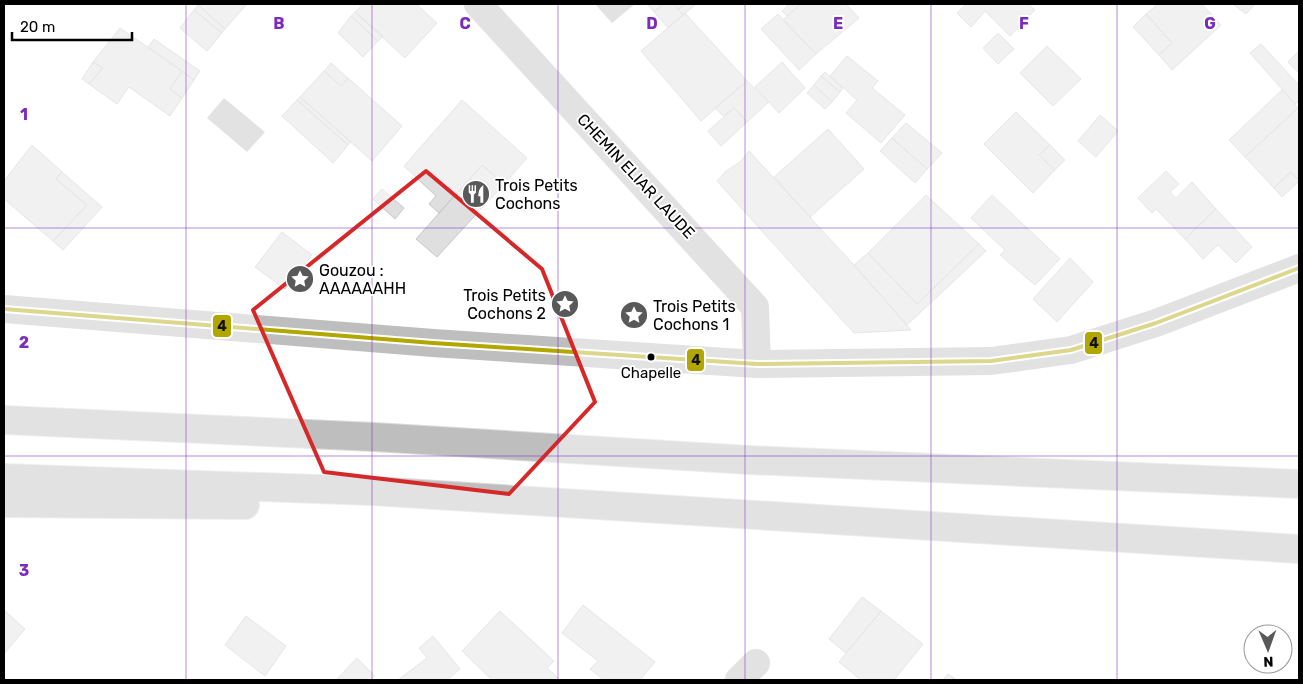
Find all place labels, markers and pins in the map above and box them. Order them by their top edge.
place label: Trois Petits Cochons [495,176,578,213]
restaurant icon: Trois Petits Cochons [461,179,491,209]
place label: Gouzou : AAAAAAHH [319,261,406,298]
place icon: Gouzou : AAAAAAHH [285,264,315,294]
place label: Trois Petits Cochons 2 [463,286,546,323]
place icon: Trois Petits Cochons 2 [550,289,580,319]
place label: Trois Petits Cochons 1 [653,297,736,334]
place icon: Trois Petits Cochons 1 [619,300,649,330]
marker: Chapelle [646,352,656,362]
place label: Chapelle [621,364,681,382]

